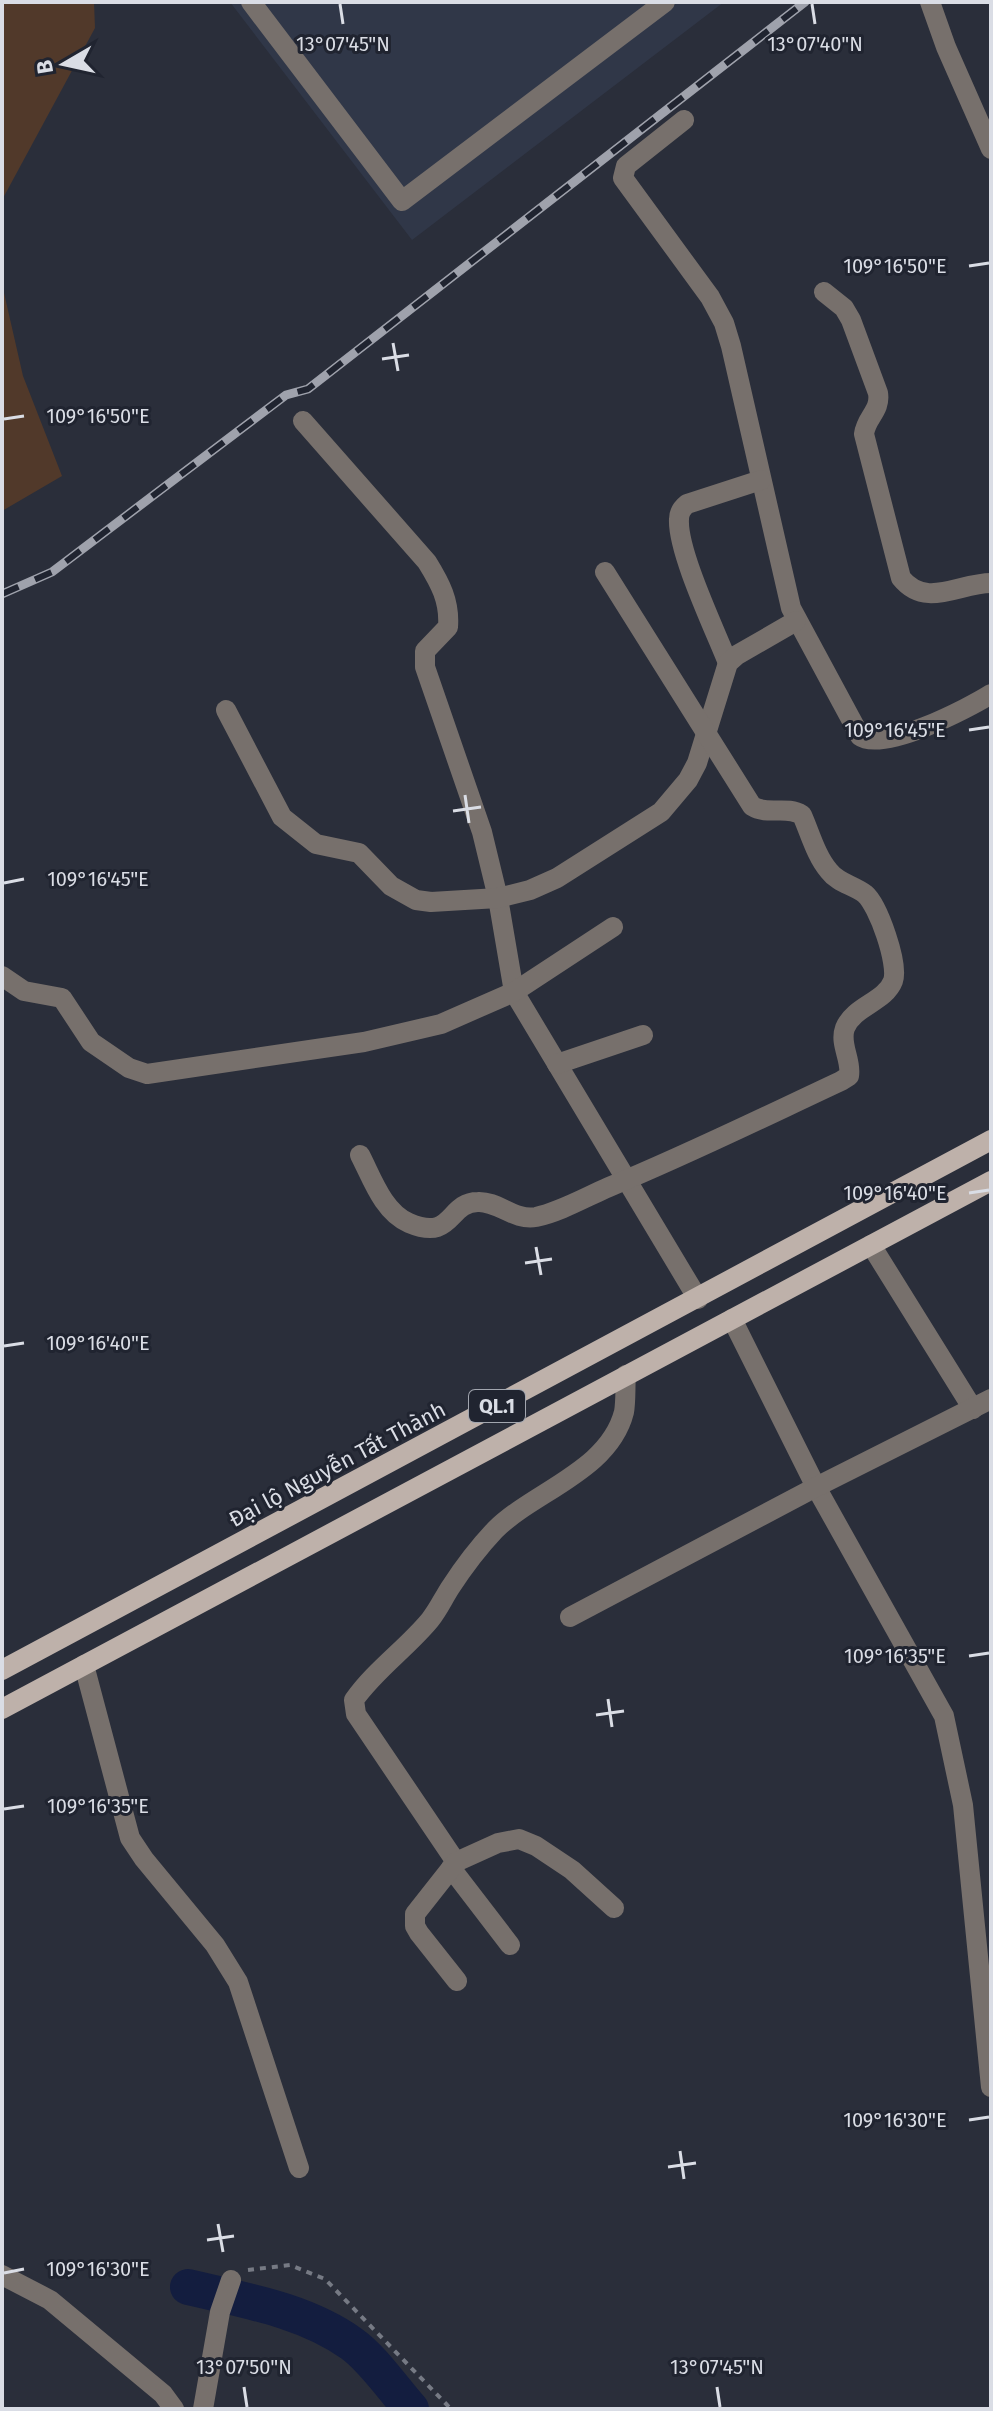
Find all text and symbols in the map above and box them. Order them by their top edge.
north arrow [24,24,104,104]
text: 13°07'45"N [296,32,390,56]
text: 13°07'40"N [767,32,863,56]
text: B [30,58,59,76]
text: 109°16'50"E [843,254,947,278]
text: 109°16'50"E [46,404,150,428]
text: 109°16'45"E [844,718,946,742]
text: 109°16'45"E [47,867,149,891]
text: 109°16'40"E [843,1181,947,1205]
text: 109°16'40"E [46,1331,150,1355]
road number: QL.1 [469,1390,525,1422]
street label: Đại lộ Nguyễn Tất Thành [224,1396,450,1533]
text: 109°16'35"E [844,1644,946,1668]
text: 109°16'35"E [47,1794,149,1818]
text: 109°16'30"E [843,2108,947,2132]
text: 109°16'30"E [46,2257,150,2281]
text: 13°07'50"N [196,2355,292,2379]
text: 13°07'45"N [670,2355,764,2379]

